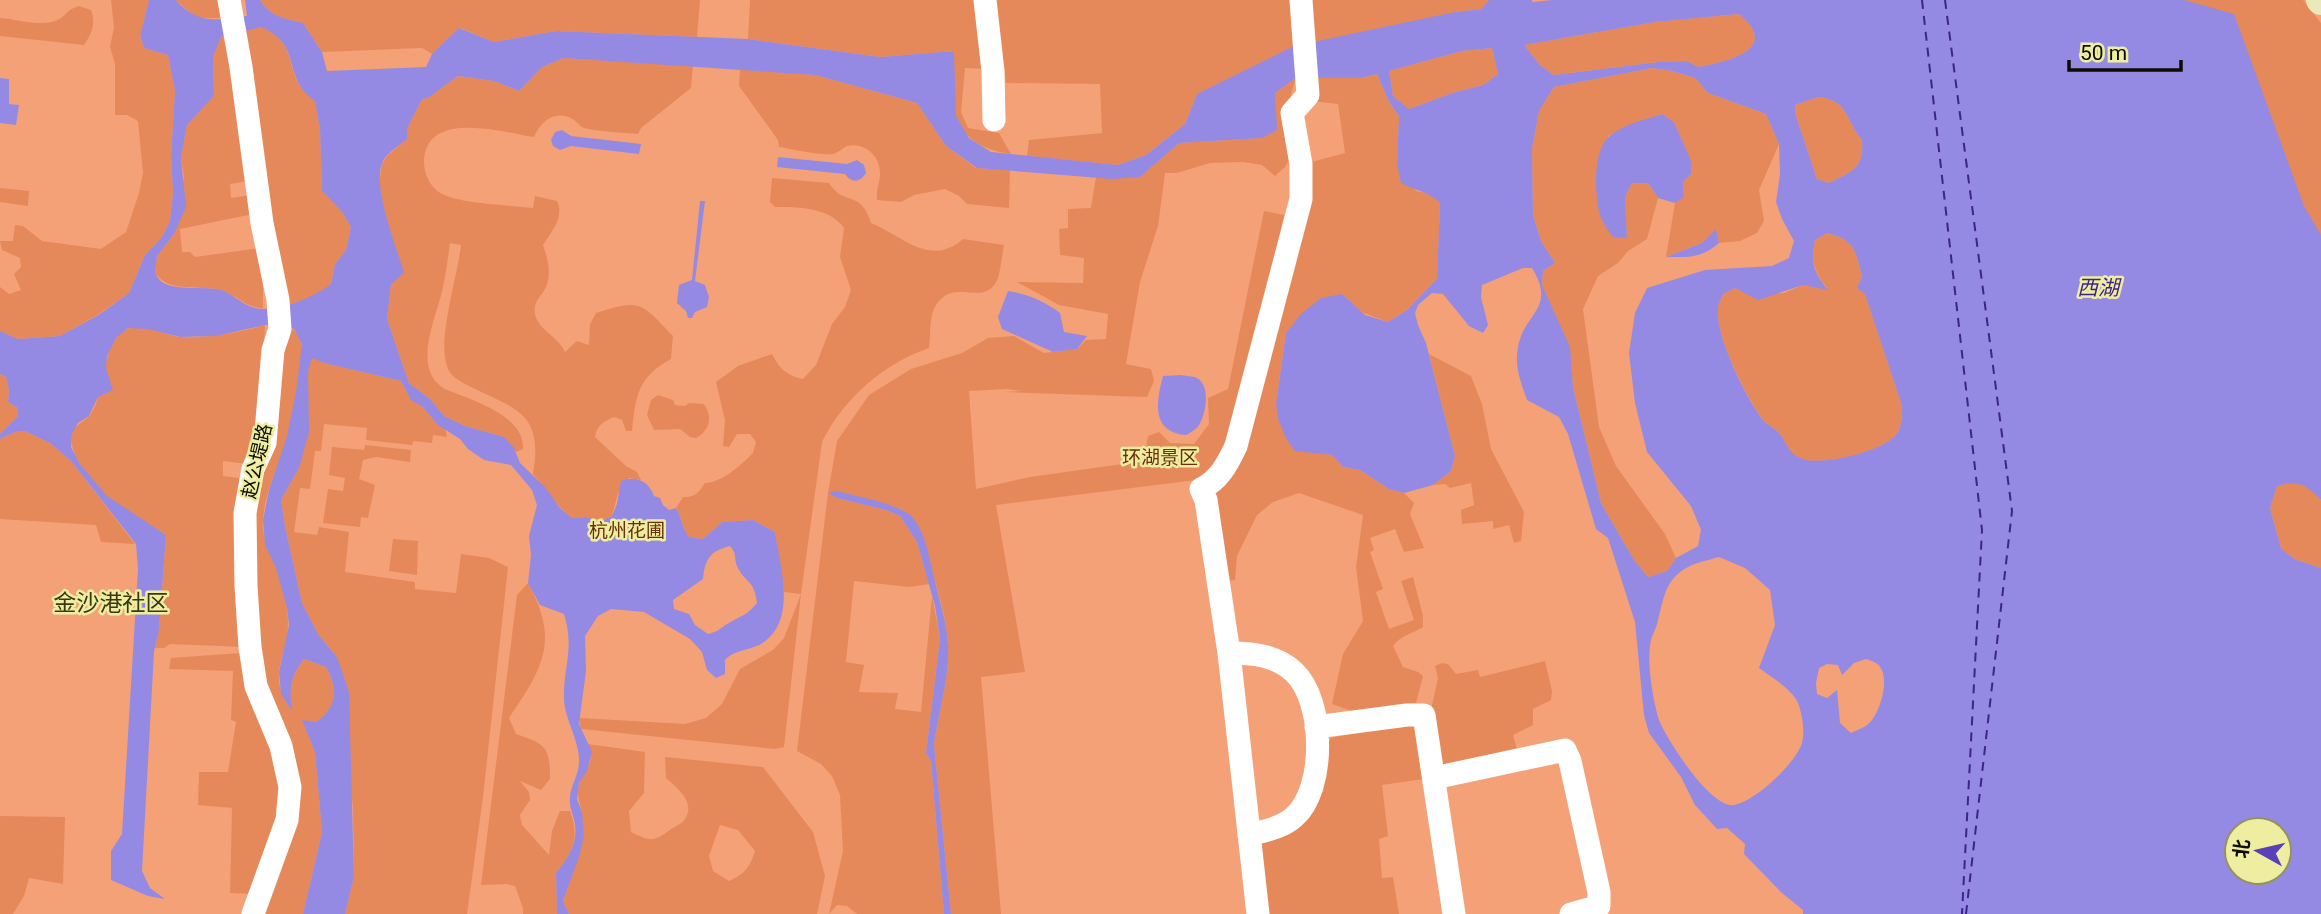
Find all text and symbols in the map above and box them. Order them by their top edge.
scale bar [2069,28,2181,72]
text: 50 m [2080,41,2127,65]
water label: 西湖 [2077,276,2122,300]
street label: 赵公堤路 [237,421,277,501]
park label: 环湖景区 [1122,446,1198,469]
park label: 杭州花圃 [589,519,665,542]
district label: 金沙港社区 [54,590,169,617]
north arrow [2223,816,2293,886]
text: 北 [2229,838,2254,860]

